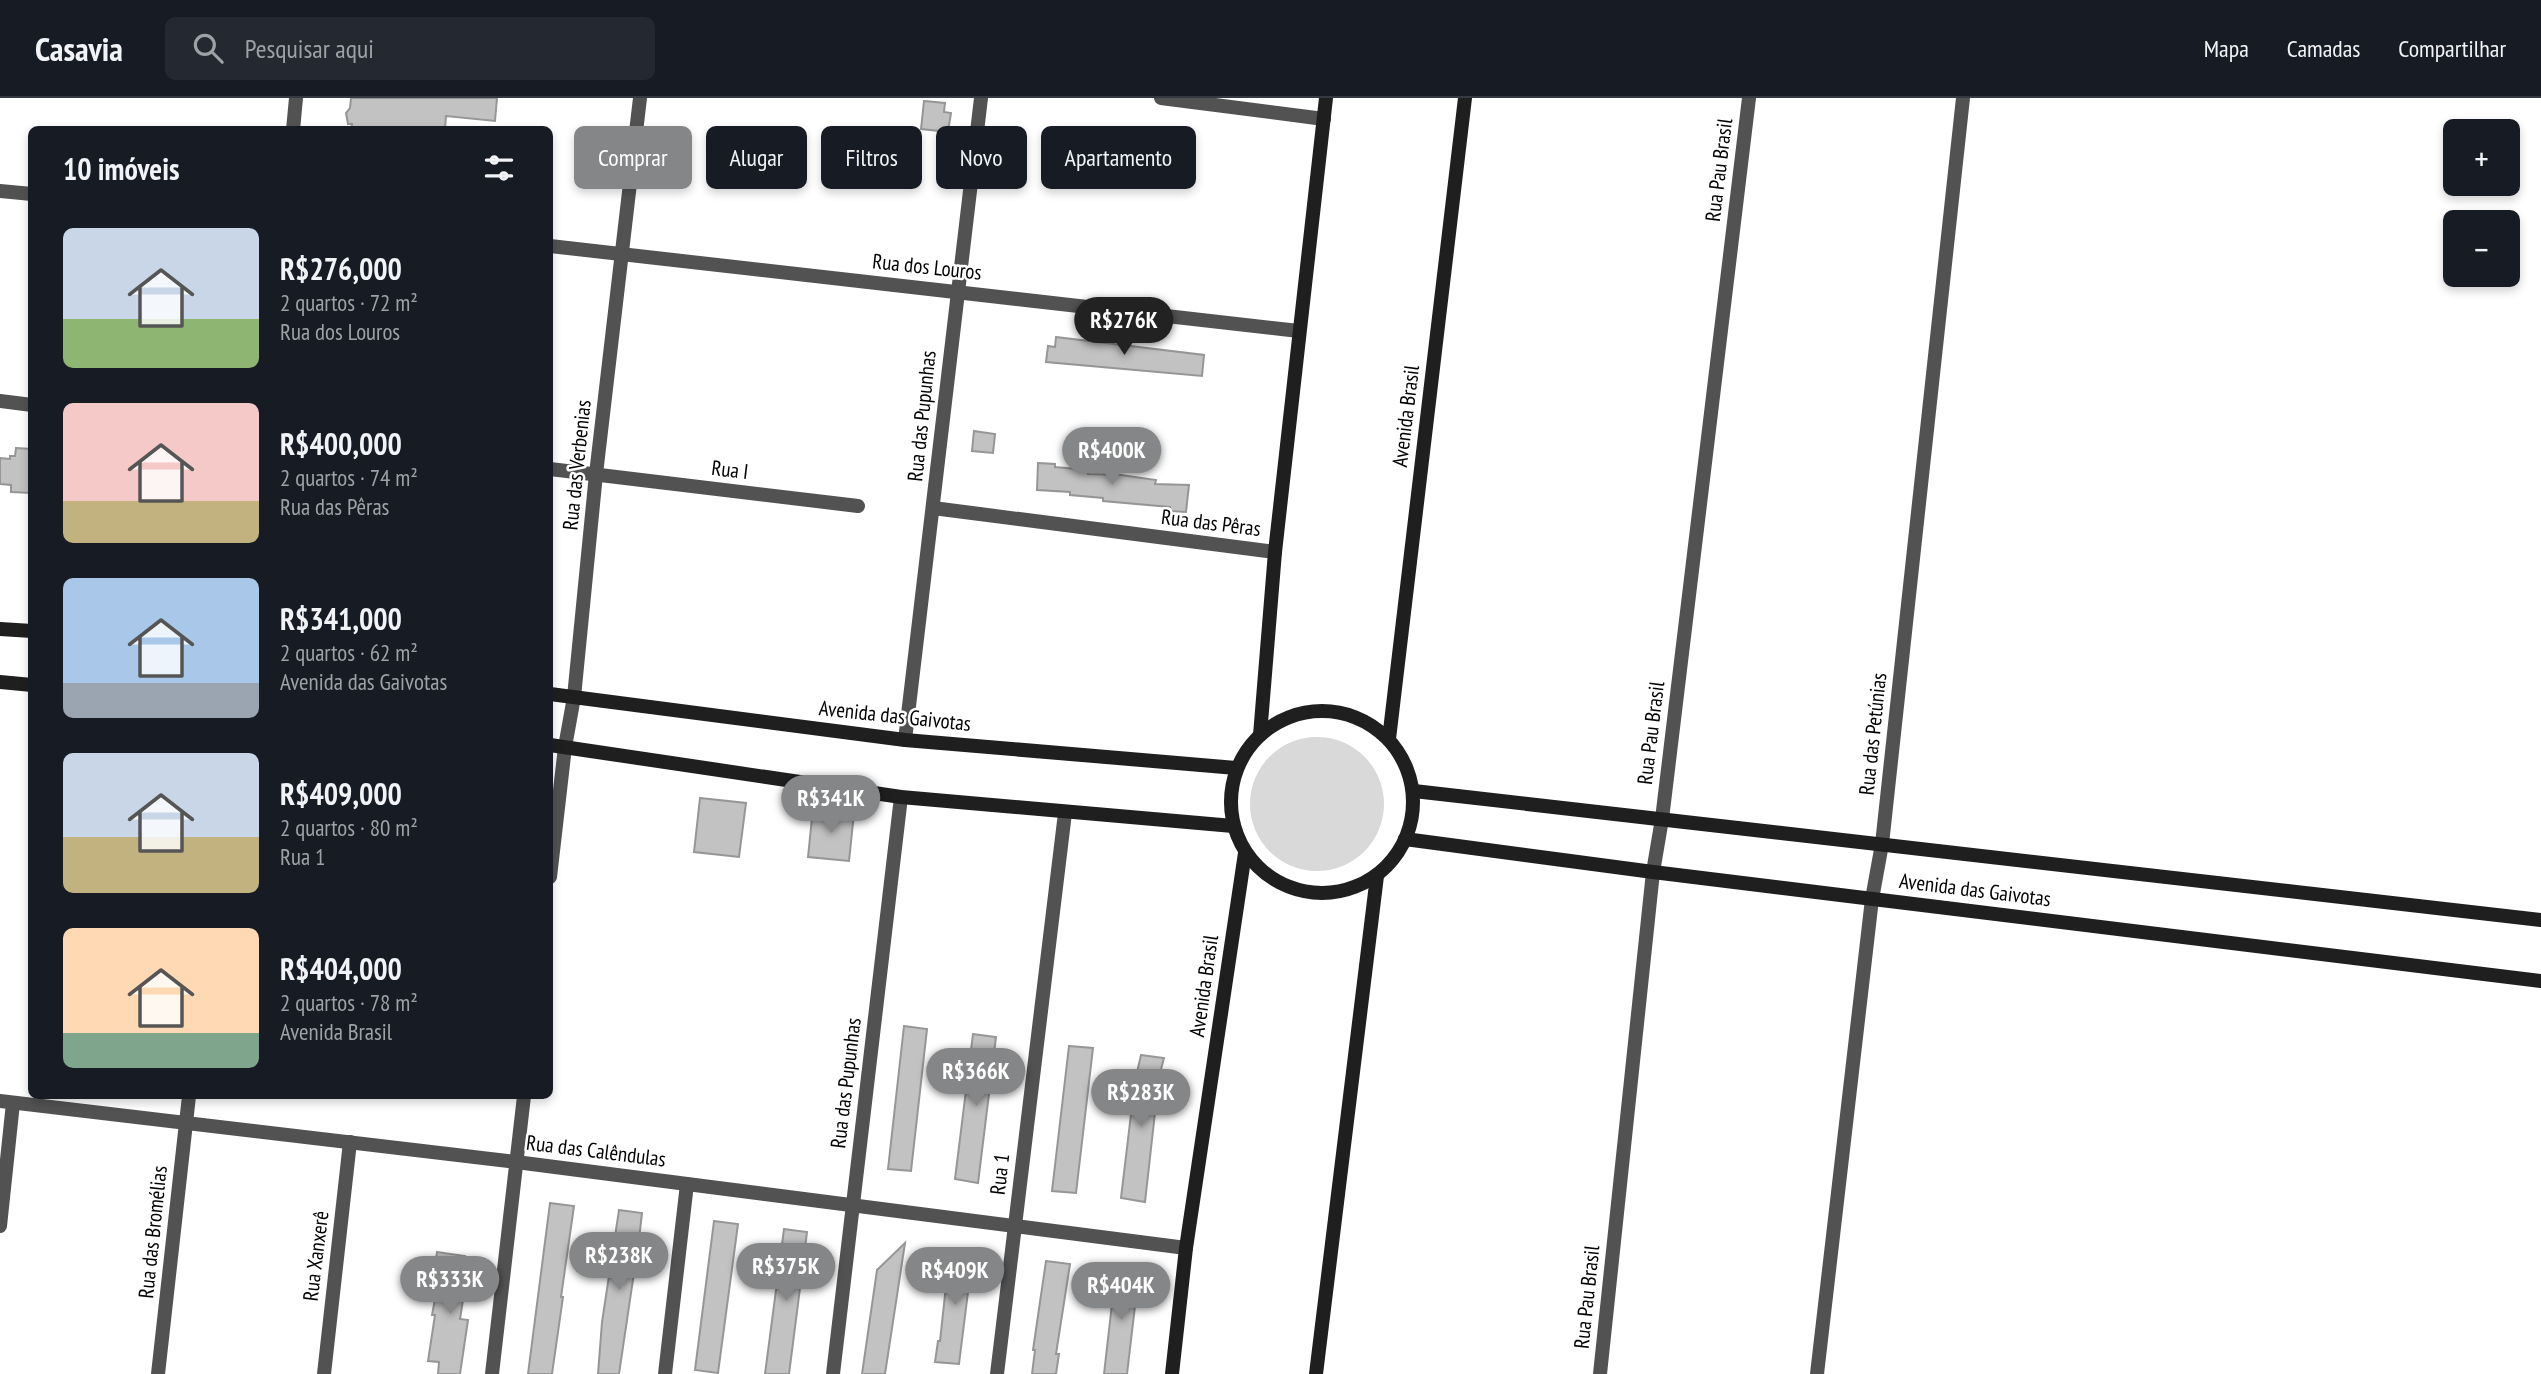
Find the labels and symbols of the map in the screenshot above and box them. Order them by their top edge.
street label: Rua Pau Brasil [1699,117,1738,223]
street label: Rua dos Louros [871,247,983,286]
pin: R$276K [1067,298,1181,357]
street label: Rua das Pupunhas [901,349,942,483]
street label: Avenida Brasil [1386,363,1425,468]
street label: Rua das Verbenias [556,399,597,531]
pin: R$400K [1055,428,1169,487]
street label: Rua I [710,454,750,485]
street label: Rua das Pêras [1160,503,1262,542]
street label: Rua das Petúnias [1853,671,1892,796]
street label: Rua Pau Brasil [1631,680,1670,786]
street label: Avenida das Gaivotas [818,694,972,737]
pin: R$341K [774,776,888,835]
street label: Avenida das Gaivotas [1898,867,2052,912]
street label: Avenida Brasil [1183,933,1224,1039]
street label: Rua das Pupunhas [824,1016,867,1150]
pin: R$366K [919,1048,1033,1108]
pin: R$283K [1084,1070,1198,1129]
street label: Rua das Calêndulas [525,1129,667,1172]
street label: Rua 1 [984,1152,1015,1196]
street label: Rua das Bromélias [132,1164,173,1300]
street label: Rua Xanxerê [297,1209,334,1303]
pin: R$238K [562,1232,676,1292]
pin: R$375K [729,1244,843,1303]
street label: Rua Pau Brasil [1568,1244,1605,1350]
pin: R$409K [898,1248,1012,1307]
pin: R$333K [393,1256,507,1316]
pin: R$404K [1064,1262,1178,1322]

